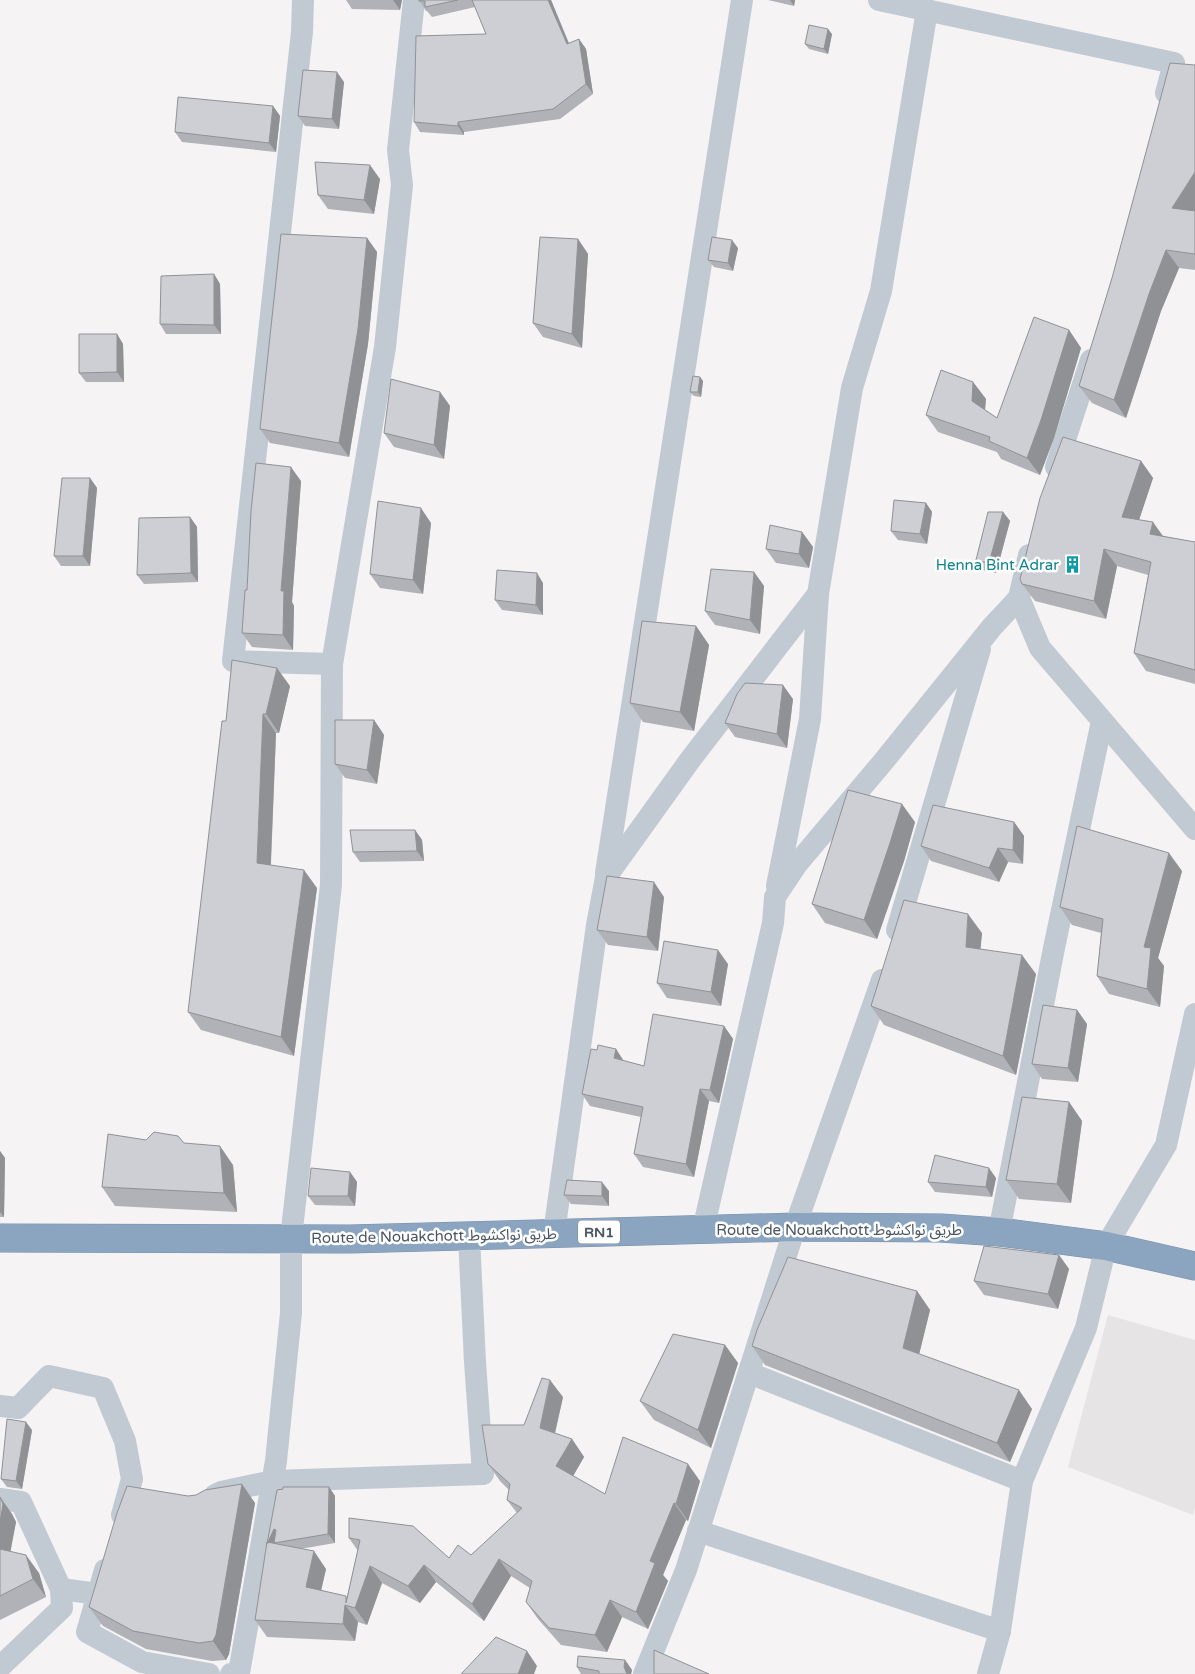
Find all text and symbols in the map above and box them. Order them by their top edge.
building icon: Henna Bint Adrar [1063,555,1083,575]
place label: Henna Bint Adrar [936,556,1059,574]
road number: RN1 [578,1220,620,1244]
street label: Route de Nouakchott طريق نواكشوط [716,1221,962,1240]
street label: Route de Nouakchott طريق نواكشوط [311,1225,557,1248]

